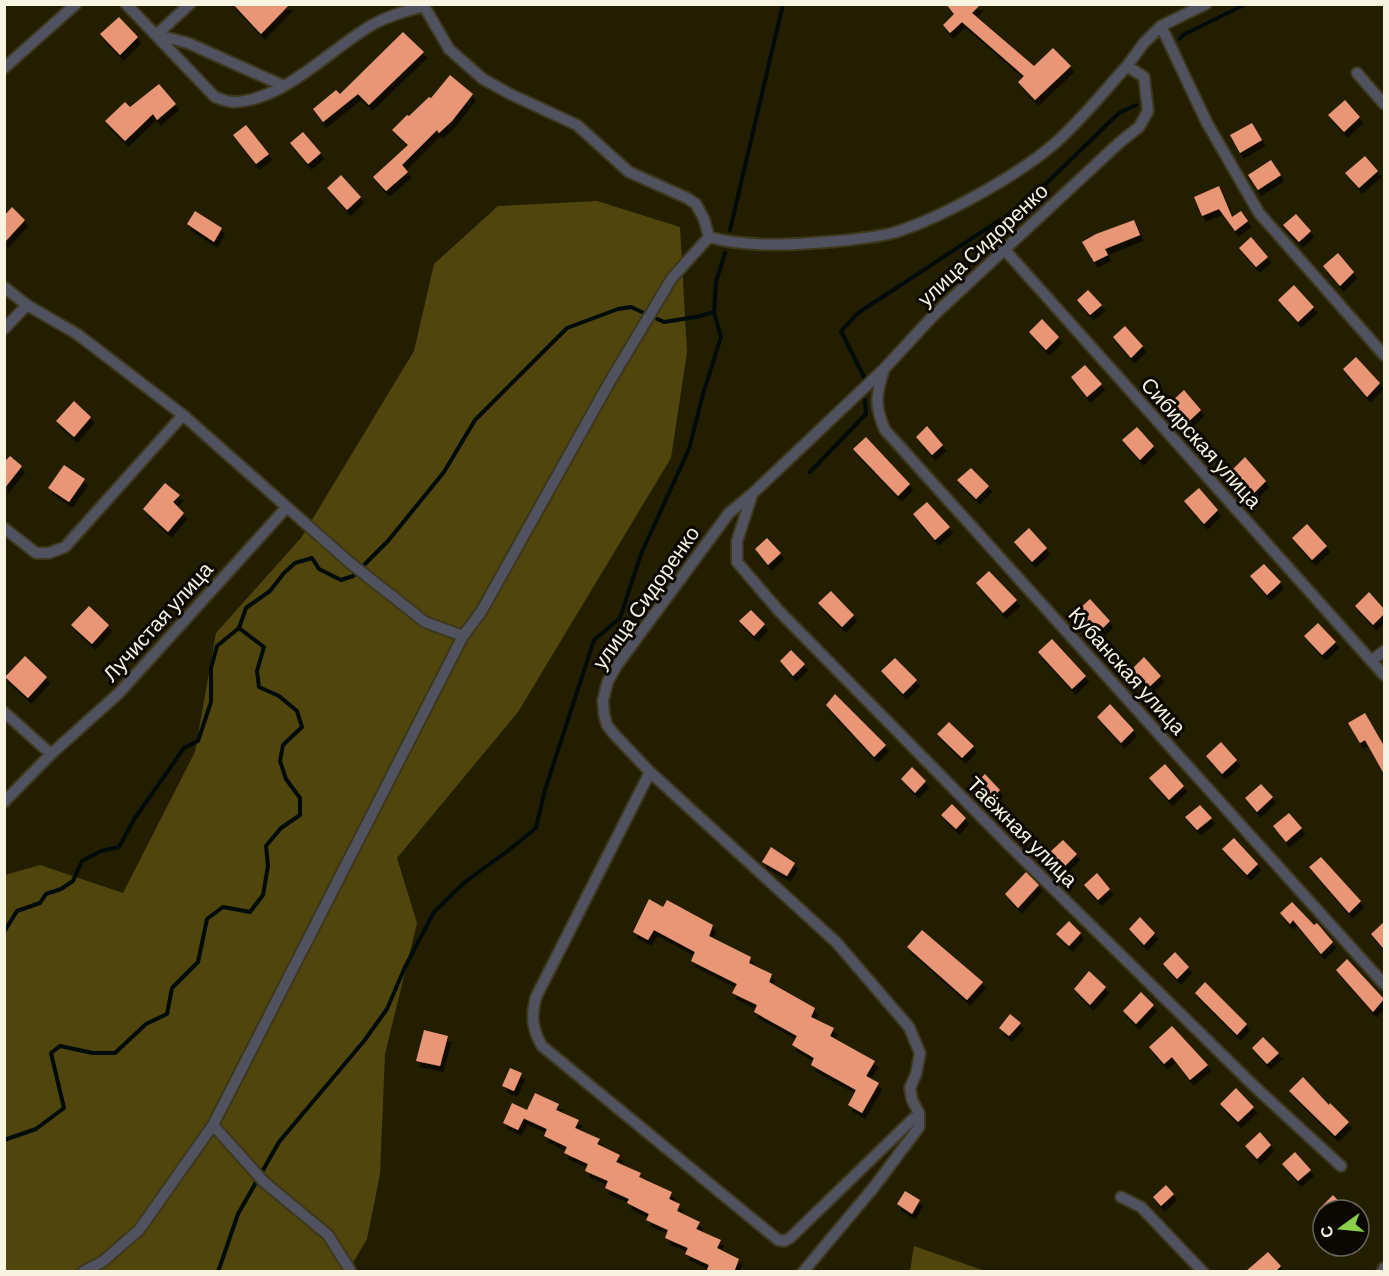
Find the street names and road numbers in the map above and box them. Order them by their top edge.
street label: улица Сидоренко [912,177,1052,311]
street label: Сибирская улица [1137,371,1268,513]
street label: улица Сидоренко [586,521,704,673]
street label: Лучистая улица [97,556,217,686]
street label: Кубанская улица [1064,601,1192,739]
street label: Таёжная улица [963,771,1084,892]

